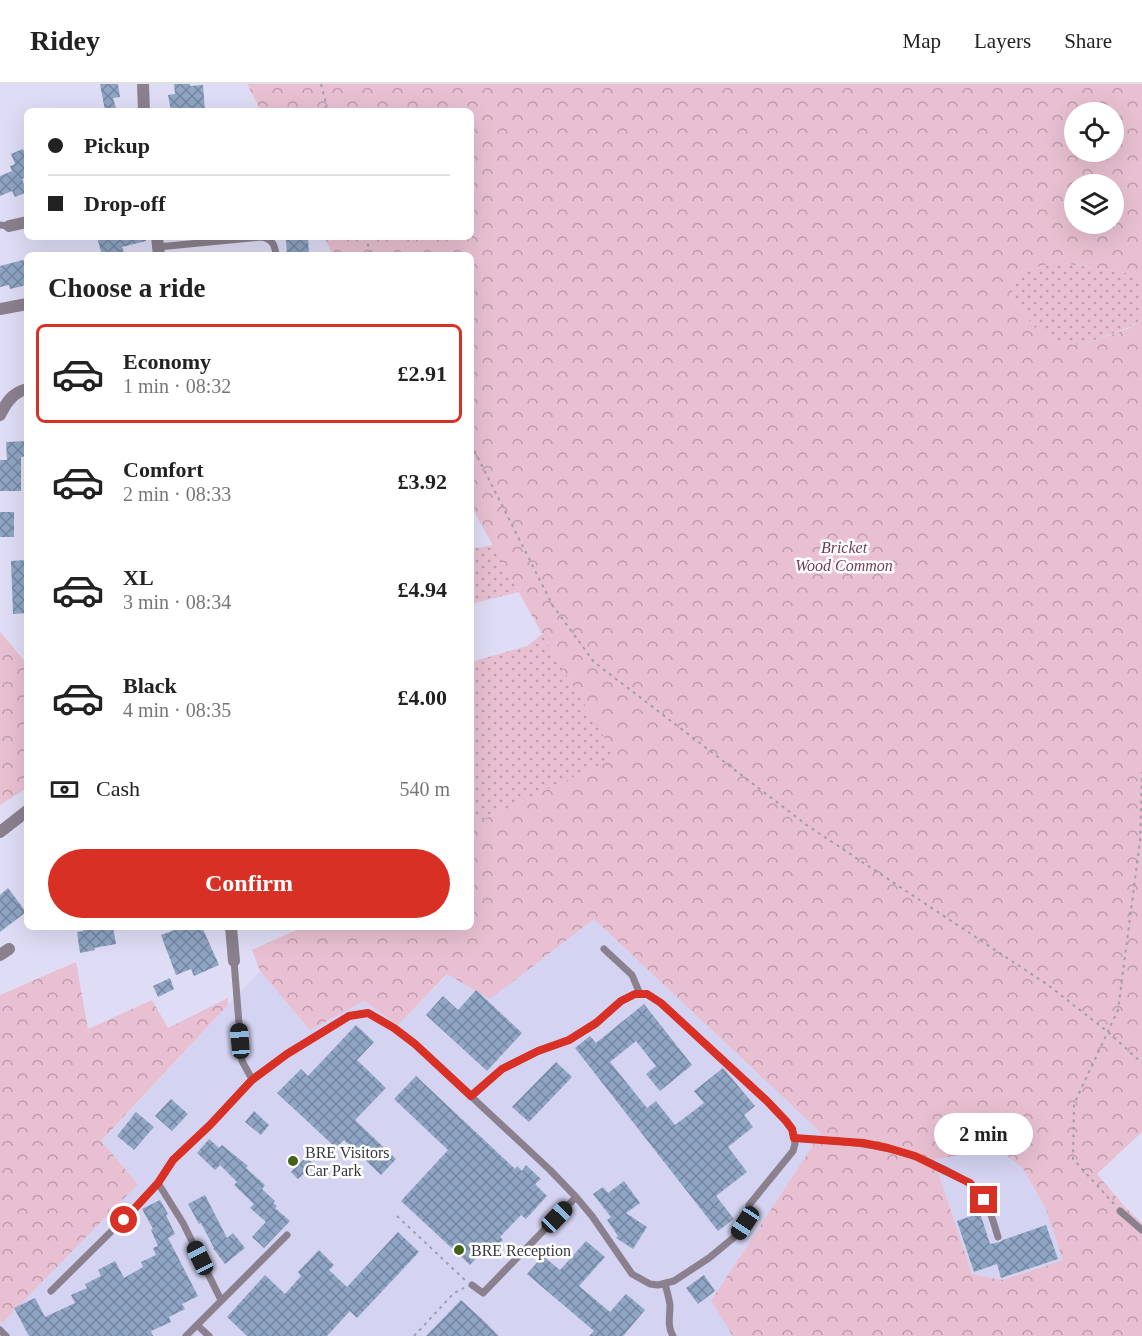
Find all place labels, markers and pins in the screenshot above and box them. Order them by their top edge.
place label: BRE Visitors Car Park [305,1144,390,1179]
marker: BRE Visitors Car Park [286,1154,300,1168]
place label: BRE Reception [471,1242,571,1260]
marker: BRE Reception [452,1243,466,1257]

